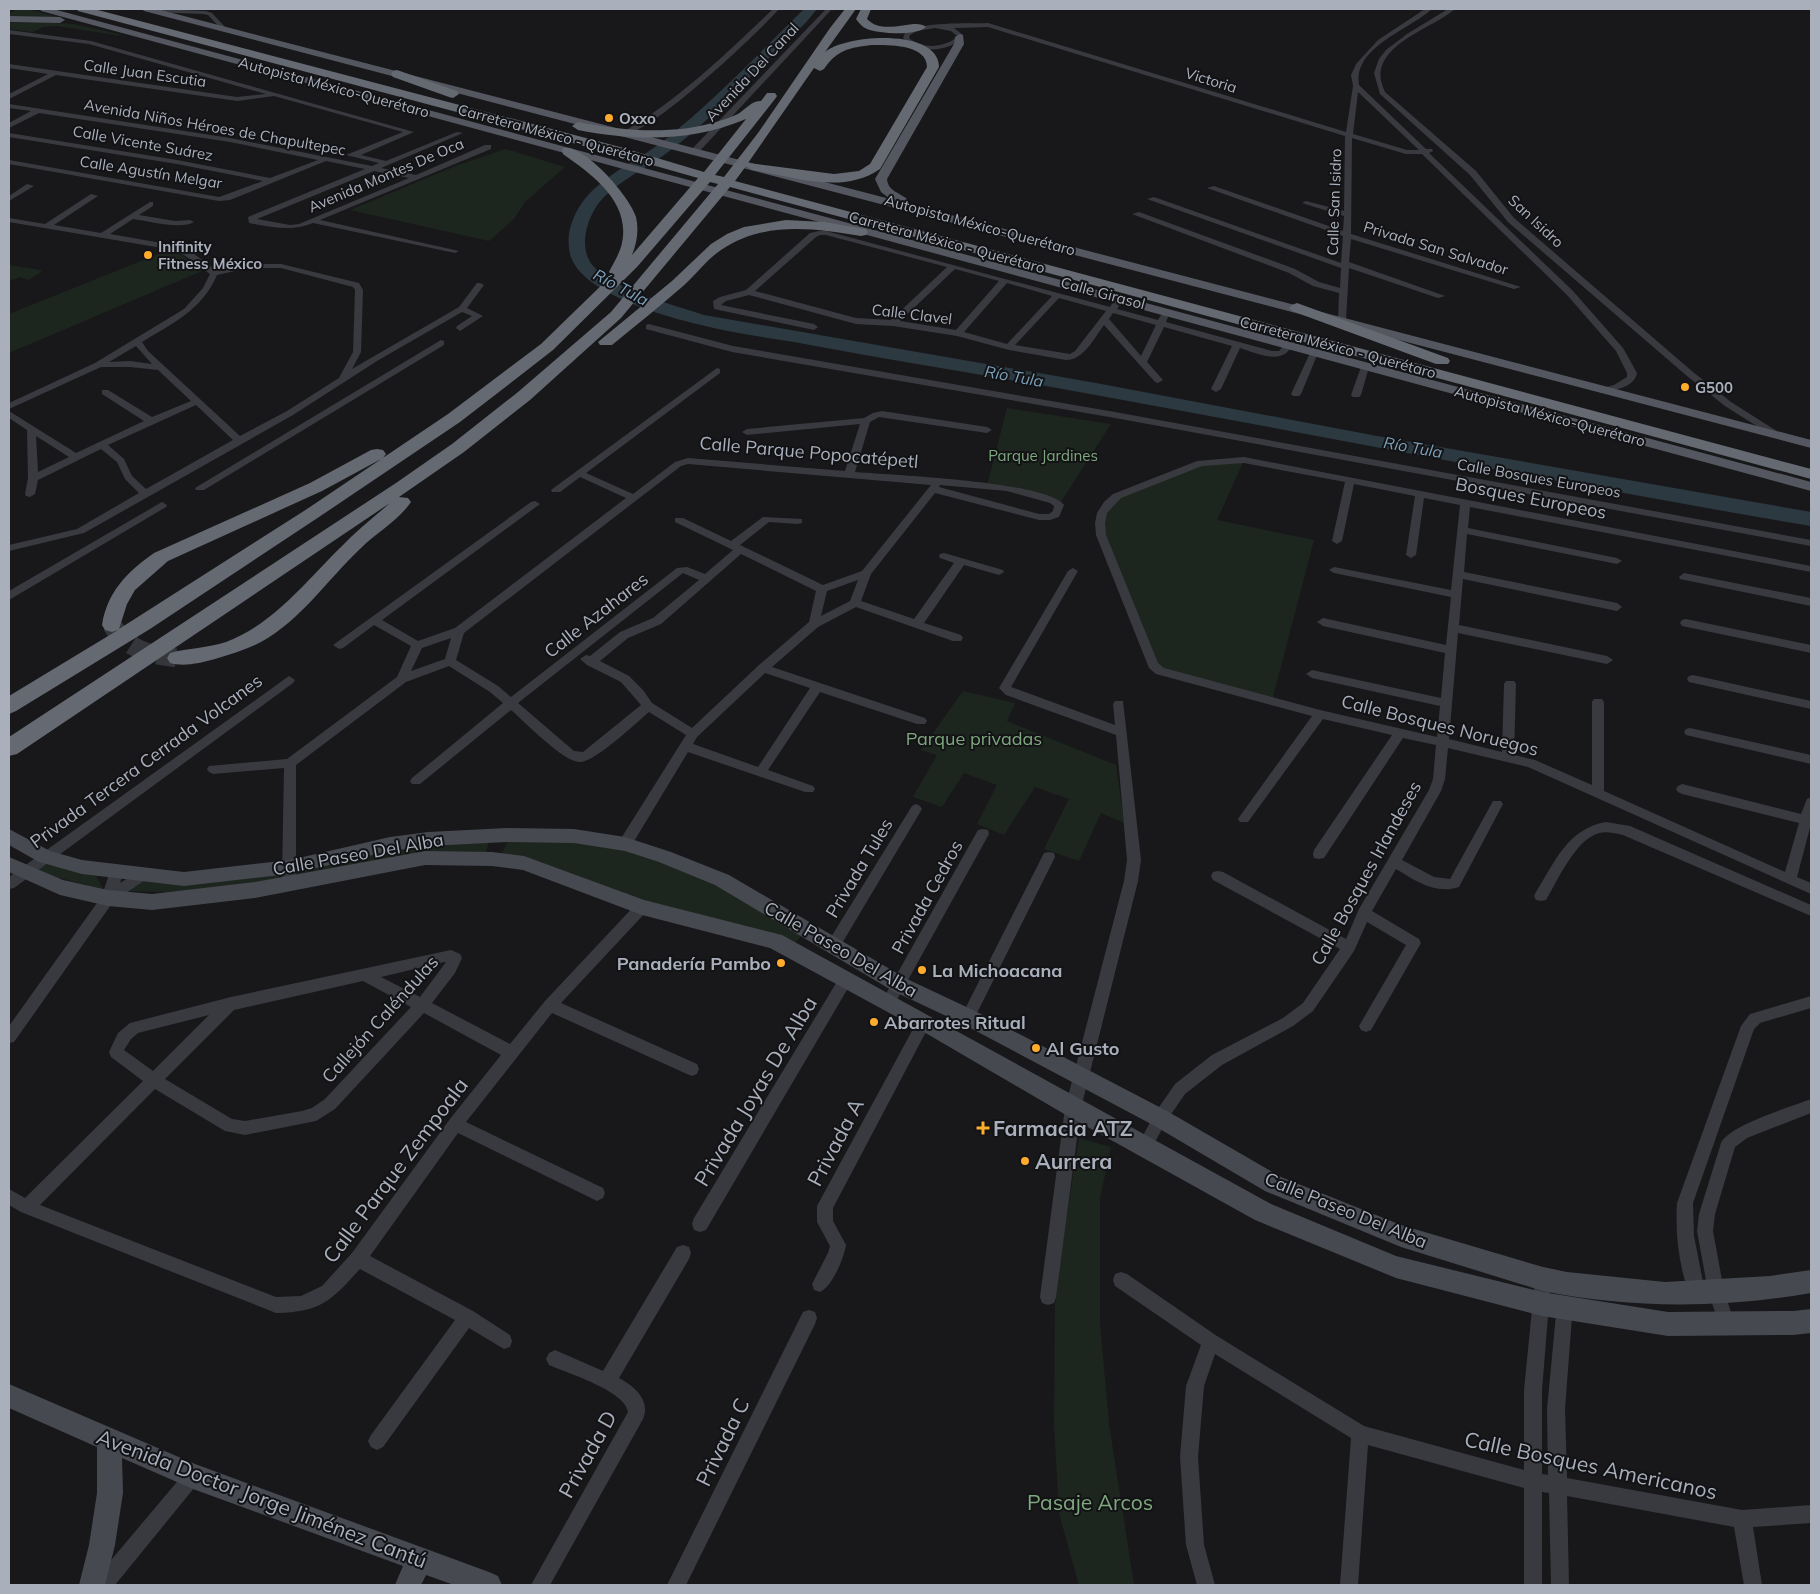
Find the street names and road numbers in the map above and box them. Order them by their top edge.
street label: Avenida Del Canal [701,19,803,125]
street label: Autopista México-Querétaro [237,52,431,122]
street label: Calle Juan Escutia [82,55,208,91]
street label: Victoria [1183,63,1239,97]
street label: Avenida Niños Héroes de Chapultepec [82,95,348,159]
street label: Carretera México - Querétaro [456,100,656,170]
street label: Calle Vicente Suárez [71,121,215,165]
street label: Avenida Montes De Oca [305,134,467,216]
street label: Calle San Isidro [1323,148,1345,256]
street label: Calle Agustín Melgar [78,151,224,193]
street label: Autopista México-Querétaro [883,190,1077,260]
street label: San Isidro [1504,191,1568,251]
street label: Carretera México - Querétaro [847,207,1047,277]
street label: Privada San Salvador [1361,217,1511,279]
street label: Calle Girasol [1059,273,1147,313]
street label: Calle Clavel [871,300,953,328]
street label: Carretera México - Querétaro [1238,312,1438,382]
street label: Autopista México-Querétaro [1453,381,1647,451]
street label: Calle Parque Popocatépetl [699,431,919,473]
street label: Calle Bosques Europeos [1456,455,1622,501]
street label: Bosques Europeos [1454,473,1608,523]
street label: Calle Azahares [539,567,653,663]
street label: Privada Tercera Cerrada Volcanes [25,669,267,853]
street label: Calle Bosques Noruegos [1339,689,1541,761]
street label: Calle Bosques Irlandeses [1306,777,1426,969]
street label: Privada Tules [820,814,898,922]
street label: Calle Paseo Del Alba [271,828,445,880]
street label: Privada Cedros [886,836,968,958]
street label: Calle Paseo Del Alba [760,896,922,1002]
street label: Callejón Caléndulas [317,950,443,1087]
street label: Privada Joyas De Alba [688,991,822,1191]
street label: Calle Parque Zempoala [317,1072,473,1268]
street label: Privada A [801,1093,869,1190]
street label: Calle Paseo Del Alba [1261,1167,1431,1253]
street label: Privada C [690,1394,754,1490]
street label: Privada D [552,1406,622,1502]
street label: Avenida Doctor Jorge Jiménez Cantú [93,1423,431,1573]
street label: Calle Bosques Americanos [1462,1425,1720,1505]

